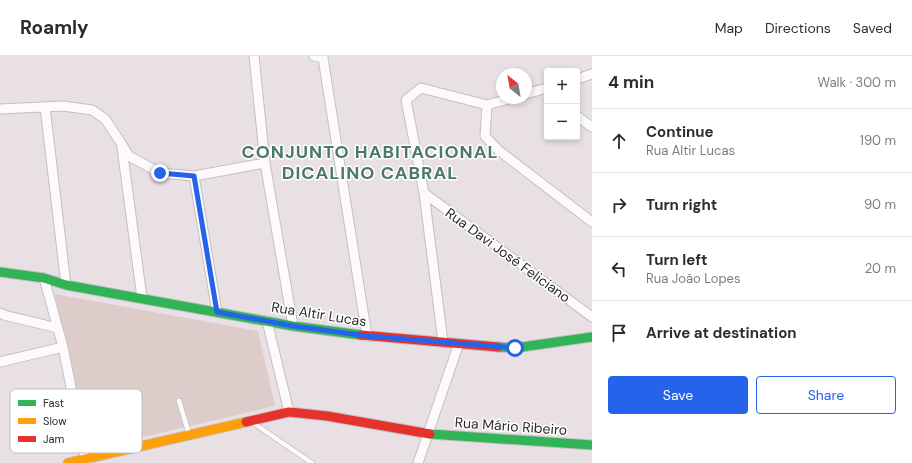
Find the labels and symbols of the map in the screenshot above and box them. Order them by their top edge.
north arrow [496,68,532,104]
district label: CONJUNTO HABITACIONAL DICALINO CABRAL [241,140,499,185]
route end [151,164,169,182]
street label: Rua Davi José Feliciano [442,204,574,306]
street label: Rua Altir Lucas [270,298,368,330]
route start [506,339,524,357]
legend [10,389,142,453]
text: Fast [43,396,64,410]
street label: Rua Mário Ribeiro [454,413,568,439]
text: Slow [43,414,67,428]
text: Jam [43,432,64,446]

